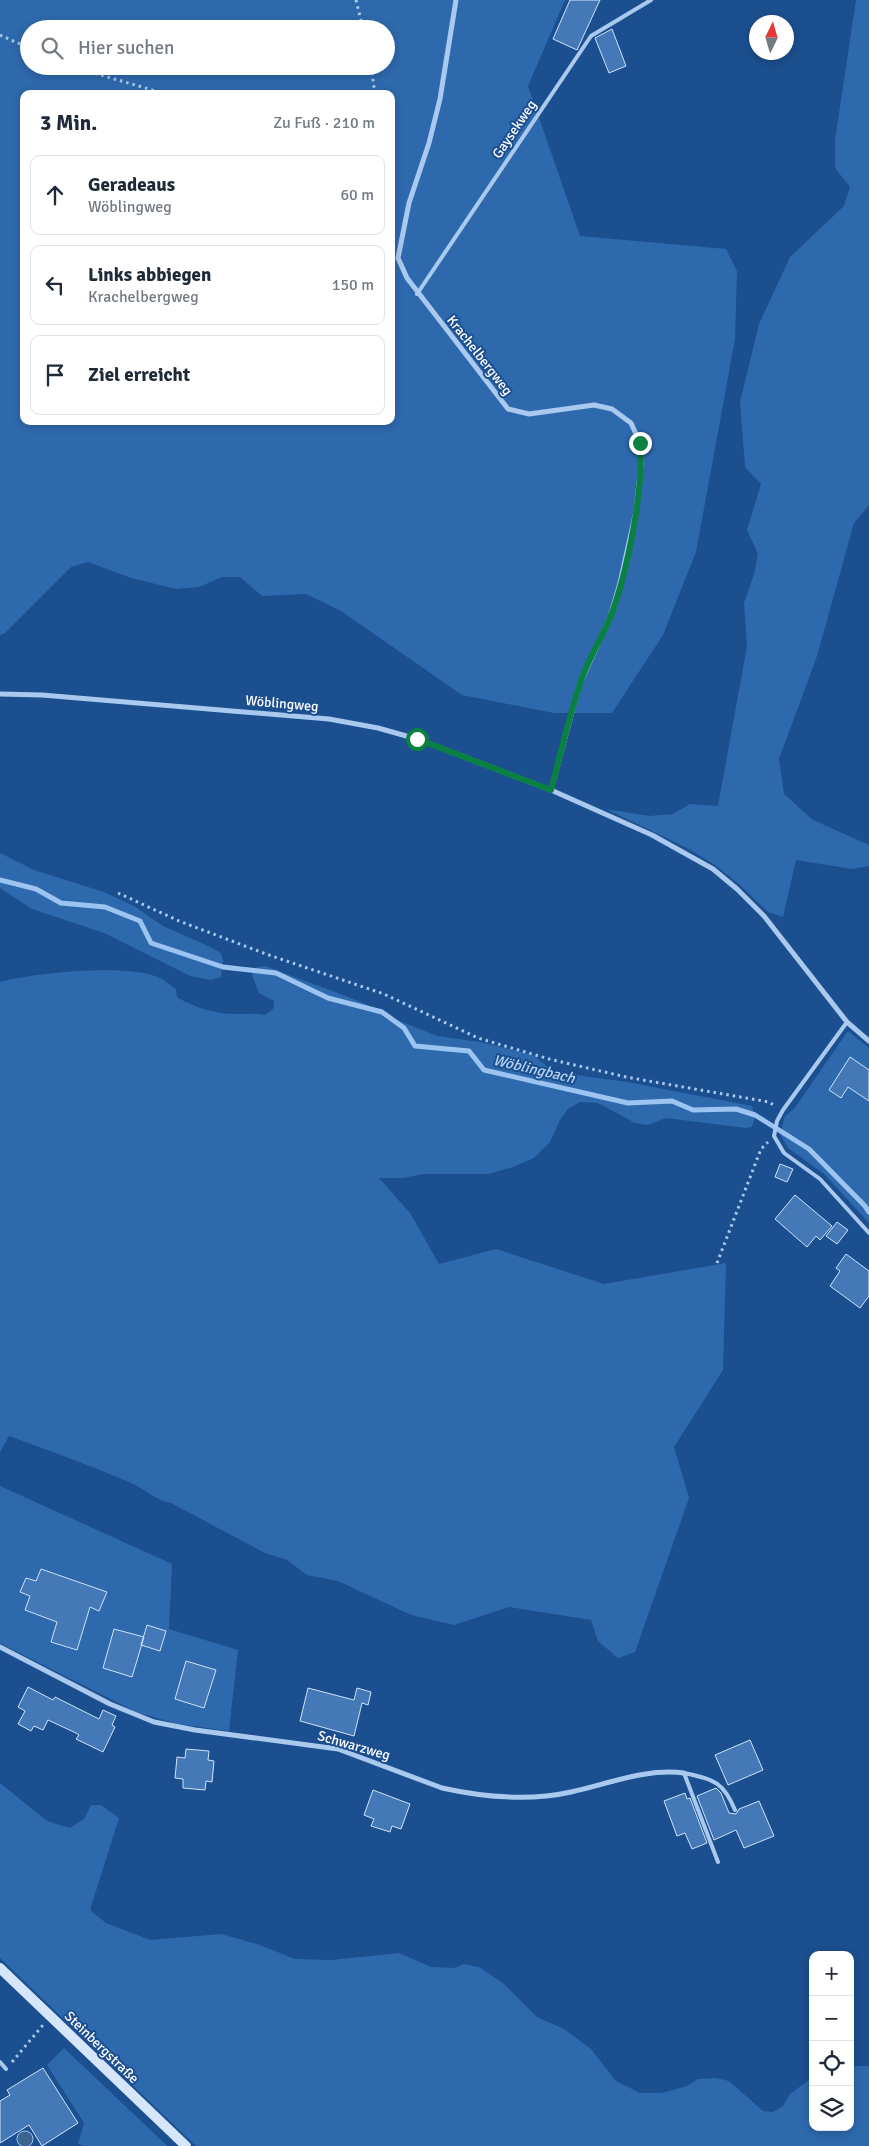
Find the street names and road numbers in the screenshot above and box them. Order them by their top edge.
street label: Gaysekweg [489,97,540,162]
street label: Krachelbergweg [443,312,516,399]
street label: Wöblingweg [245,692,319,715]
street label: Schwarzweg [316,1727,392,1764]
street label: Steinbergstraße [61,2008,142,2087]

